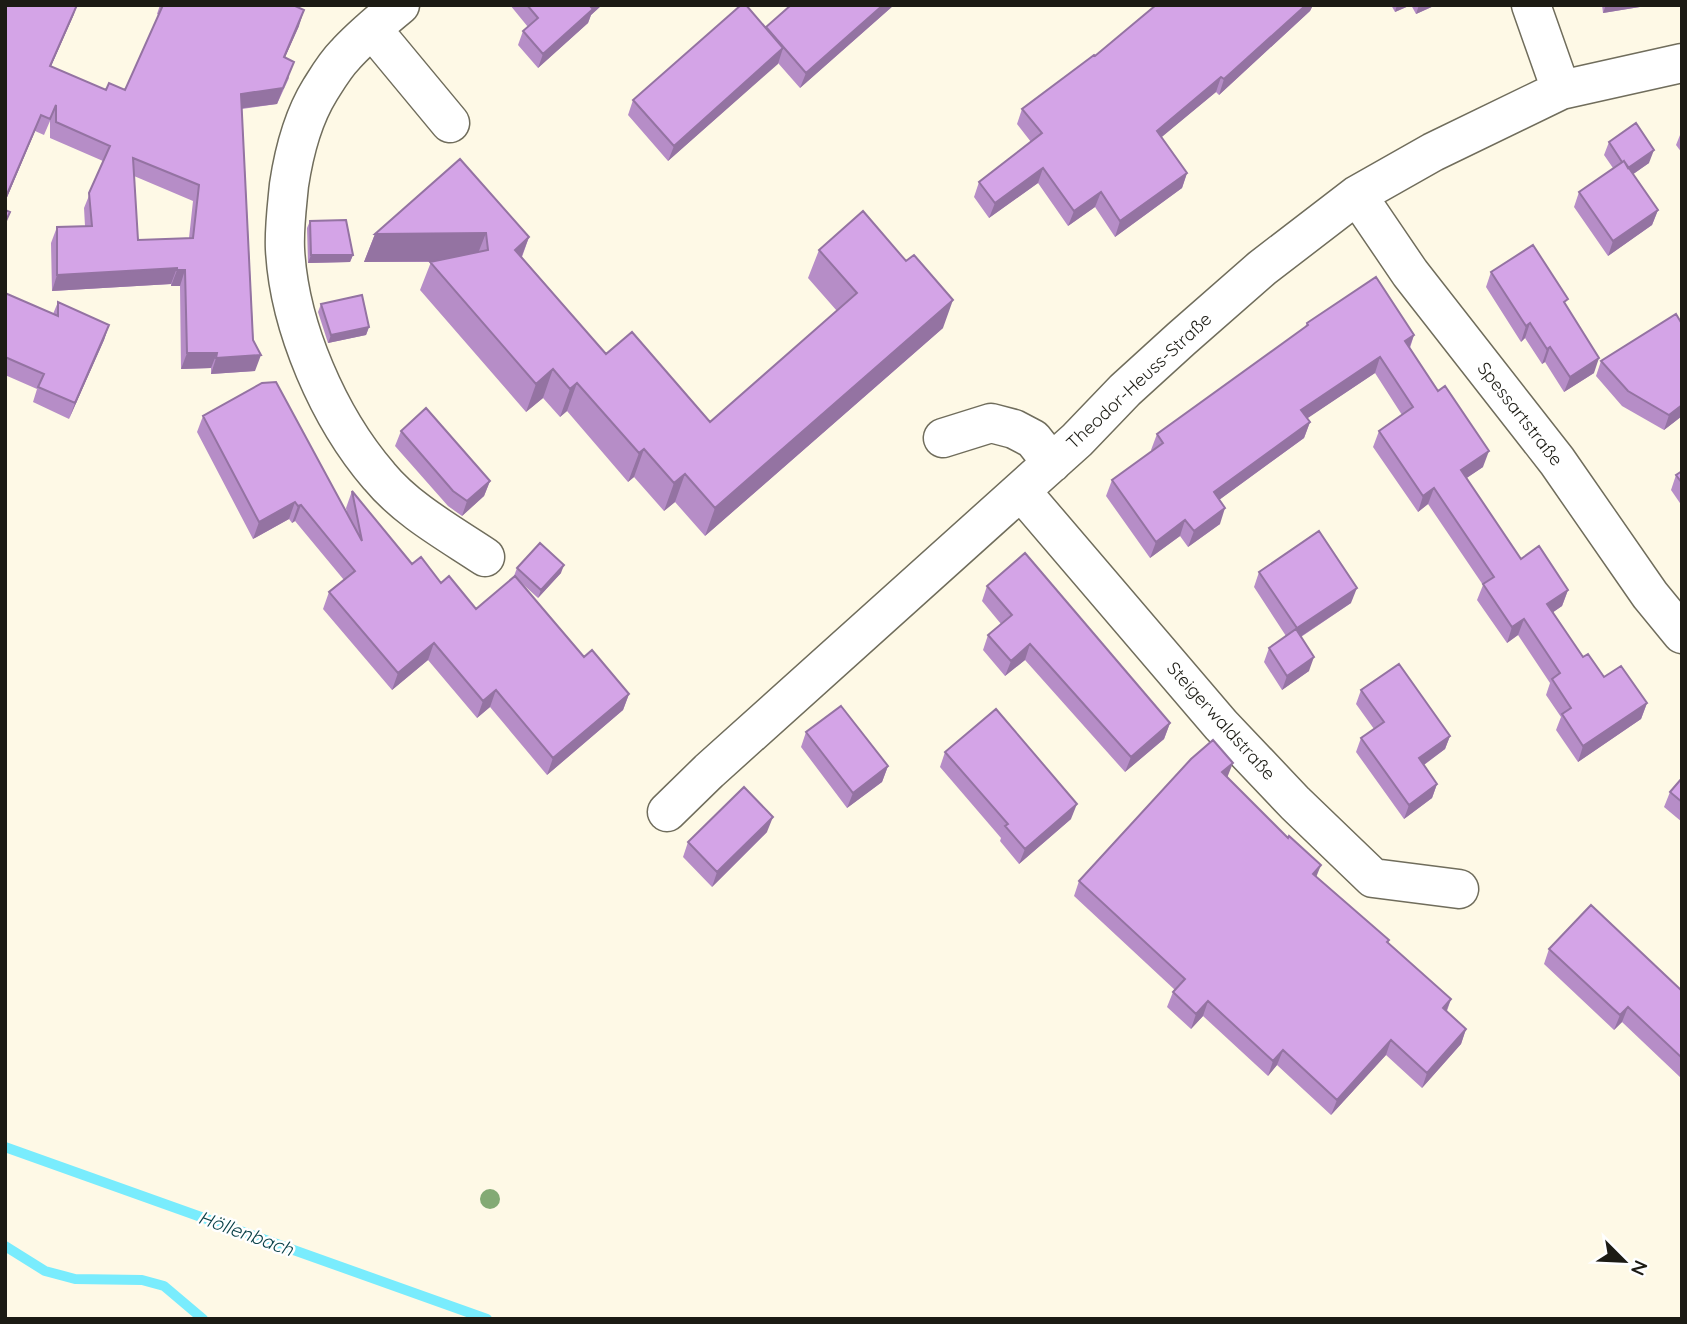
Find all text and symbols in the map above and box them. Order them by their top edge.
street label: Theodor-Heuss-Straße [1061,307,1216,454]
street label: Spessartstraße [1473,357,1568,470]
street label: Steigerwaldstraße [1162,657,1281,785]
water label: Höllenbach [195,1205,298,1262]
north arrow [1589,1226,1659,1296]
text: N [1626,1257,1653,1279]

